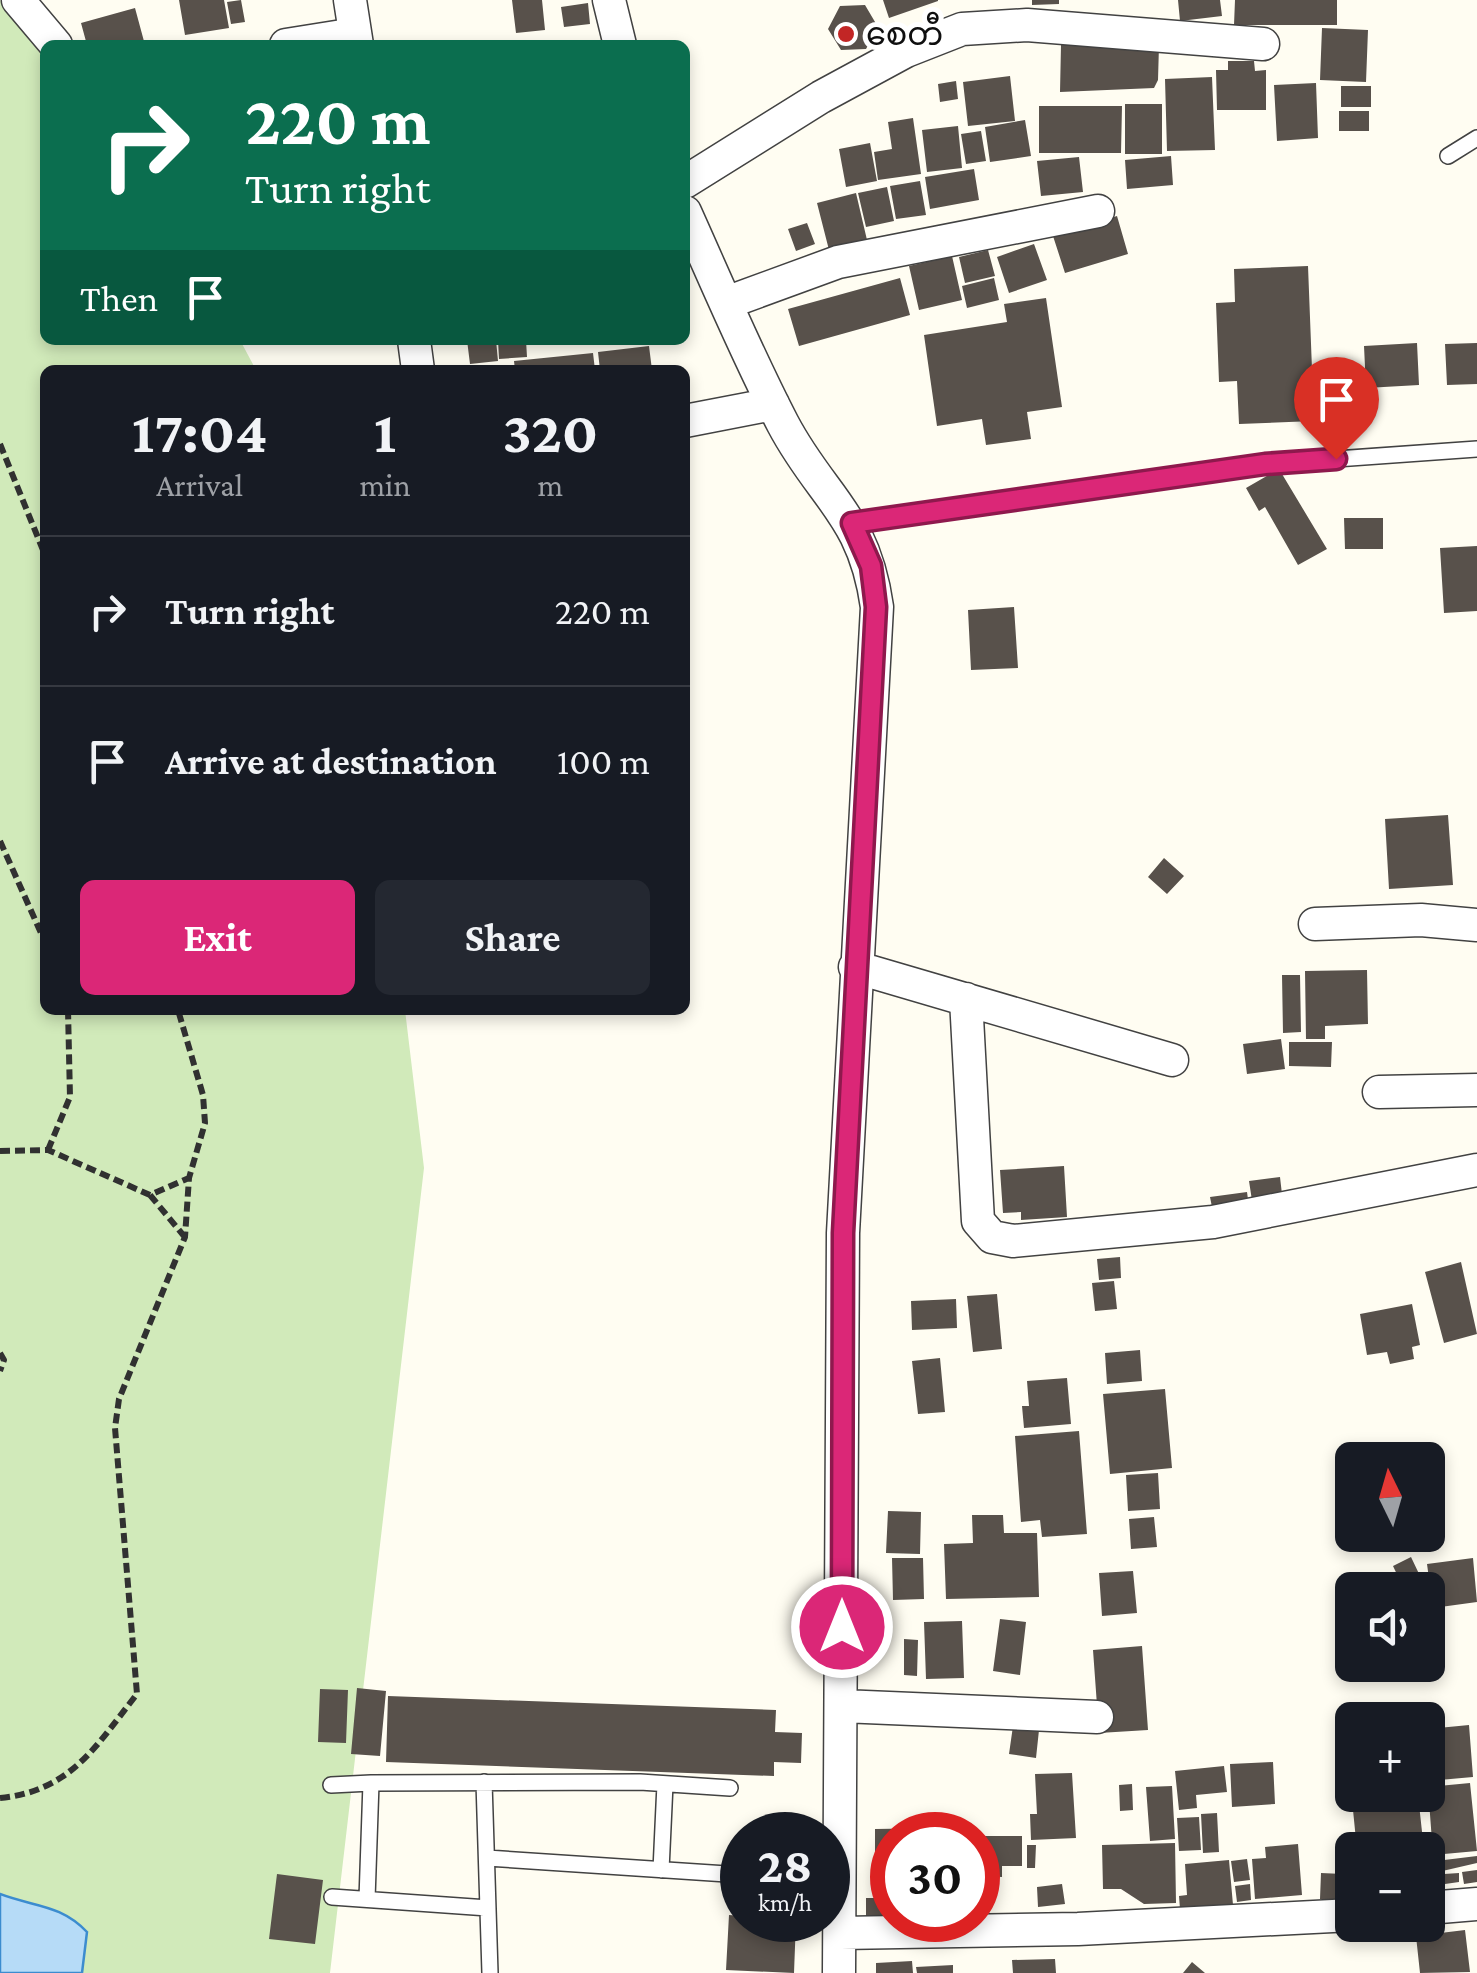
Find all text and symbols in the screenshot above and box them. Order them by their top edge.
place label: စေတီ [866,11,943,52]
marker: စေတီ [835,23,857,45]
icon: right [80,80,210,210]
text: 220 m [245,81,431,159]
text: Turn right [245,163,430,213]
icon: arrive [178,270,233,325]
text: Then [80,277,158,319]
pin [1294,357,1379,460]
icon: arrive [1309,372,1364,427]
text: 17:04 [132,398,268,465]
text: 1 [374,398,396,465]
text: 320 [502,398,598,465]
text: Arrival [156,467,243,503]
text: min [359,467,411,503]
text: m [537,467,563,503]
icon: right [80,584,135,639]
text: Turn right [165,590,334,632]
text: 220 m [555,590,650,632]
icon: arrive [80,734,135,789]
text: Arrive at destination [165,740,497,782]
text: 100 m [557,740,650,782]
button: Exit [80,880,355,995]
button: Share [375,880,650,995]
north arrow [1335,1442,1445,1552]
map controls [1335,1442,1445,1942]
button: sound [1335,1572,1445,1682]
position arrow [790,1575,894,1679]
button: + [1335,1702,1445,1812]
speed limit sign: 30 [870,1812,1000,1942]
button: − [1335,1832,1445,1942]
text: 28 [758,1837,812,1893]
text: km/h [758,1889,812,1916]

